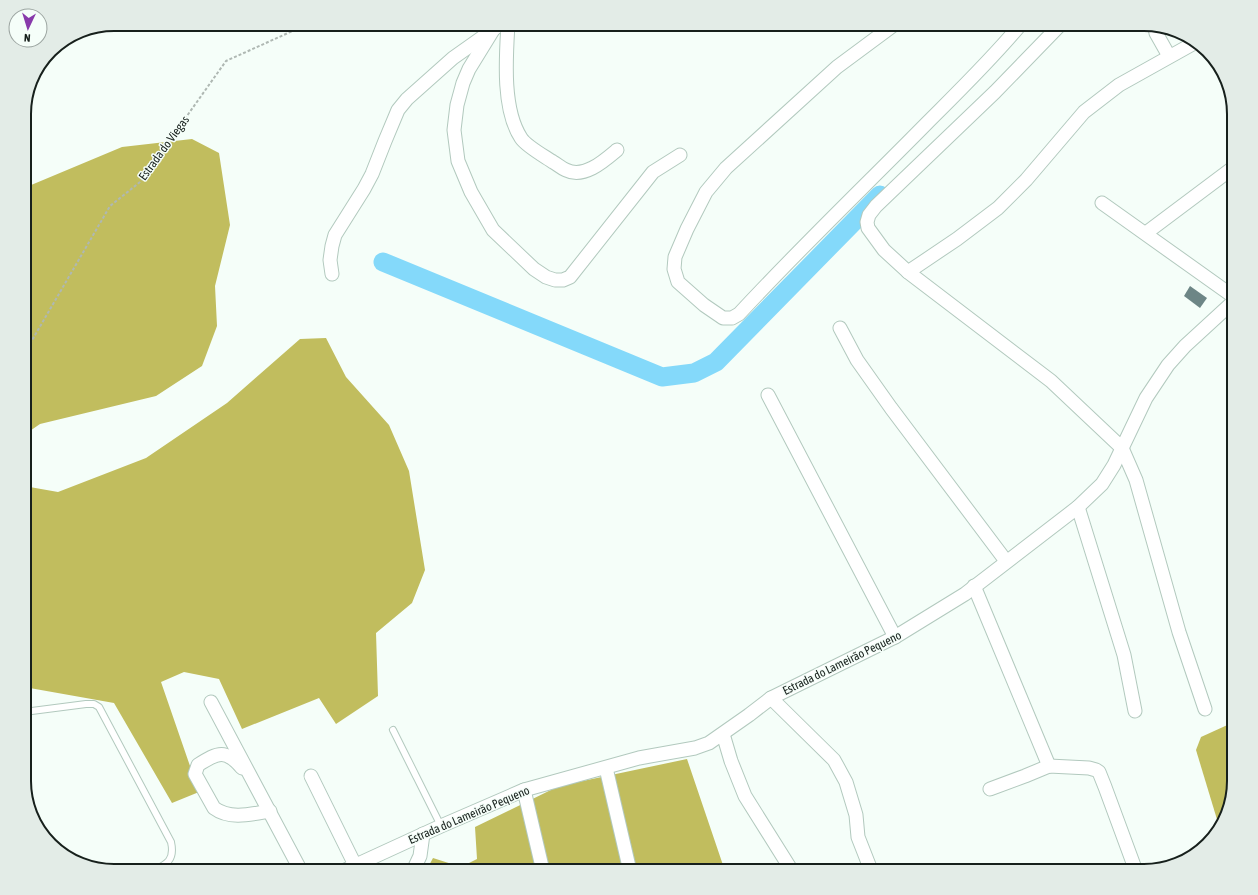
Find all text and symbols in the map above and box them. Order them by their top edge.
north arrow [8,8,48,48]
text: N [24,32,31,44]
street label: Estrada do Viegas [136,113,192,183]
street label: Estrada do Lameirão Pequeno [780,628,904,698]
street label: Estrada do Lameirão Pequeno [406,783,532,847]

